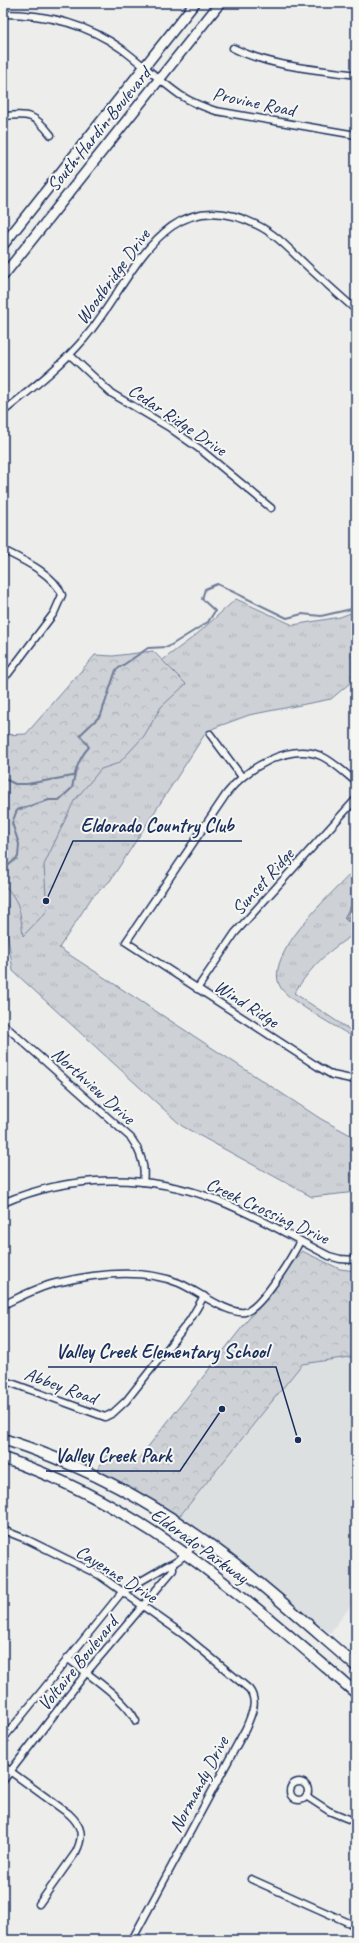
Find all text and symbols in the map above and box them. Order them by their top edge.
street label: South Hardin Boulevard [41,61,158,197]
street label: Provine Road [211,82,300,123]
street label: Woodbridge Drive [70,223,157,329]
street label: Cedar Ridge Drive [124,378,233,463]
callout: Eldorado Country Club [73,809,242,841]
text: Eldorado Country Club [80,813,236,839]
street label: Sunset Ridge [226,842,300,920]
street label: Wind Ridge [210,974,285,1034]
street label: Northview Drive [47,1042,141,1131]
street label: Creek Crossing Drive [202,1172,334,1251]
callout: Valley Creek Elementary School [48,1335,276,1367]
text: Valley Creek Elementary School [55,1339,272,1365]
street label: Abbey Road [21,1362,103,1411]
callout: Valley Creek Park [46,1439,180,1471]
text: Valley Creek Park [55,1443,174,1468]
street label: Eldorado Parkway [146,1502,254,1590]
street label: Cayenne Drive [71,1539,163,1609]
street label: Voltaire Boulevard [32,1609,125,1716]
street label: Normandy Drive [164,1731,235,1837]

